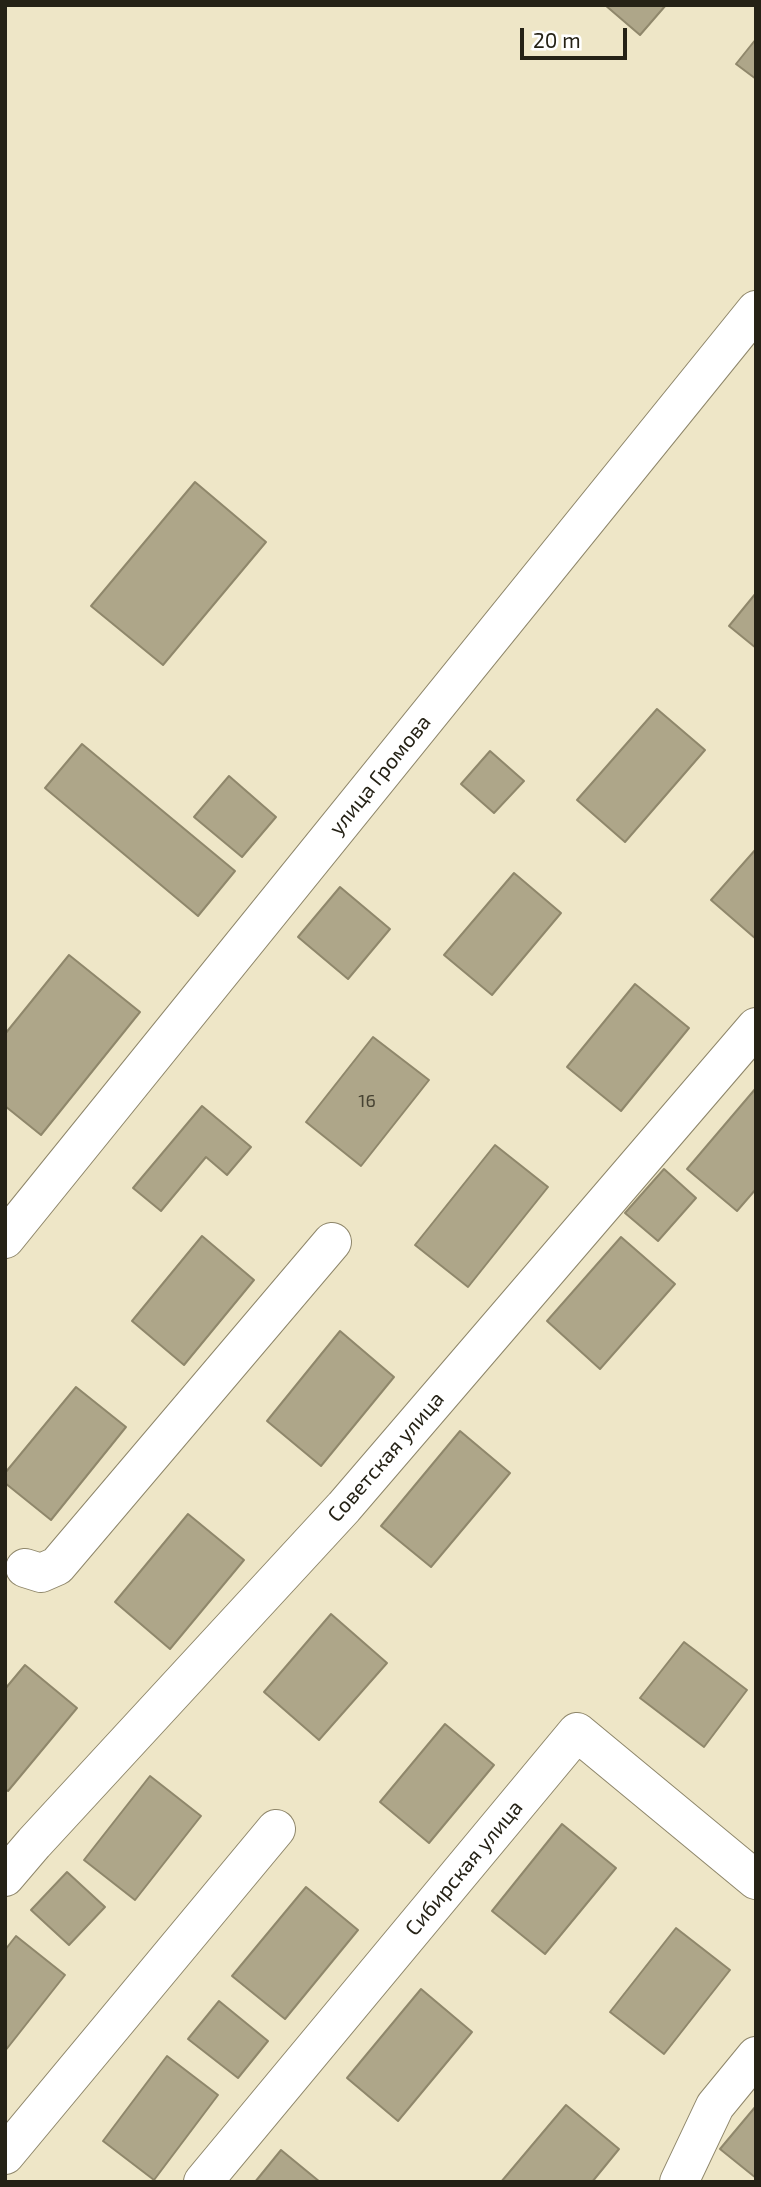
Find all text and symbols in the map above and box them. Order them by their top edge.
scale bar [523,14,630,58]
text: 20 m [533,27,581,52]
street label: улица Громова [324,710,436,840]
house number: 16 [358,1090,376,1112]
street label: Советская улица [323,1387,449,1527]
street label: Сибирская улица [400,1795,528,1941]

